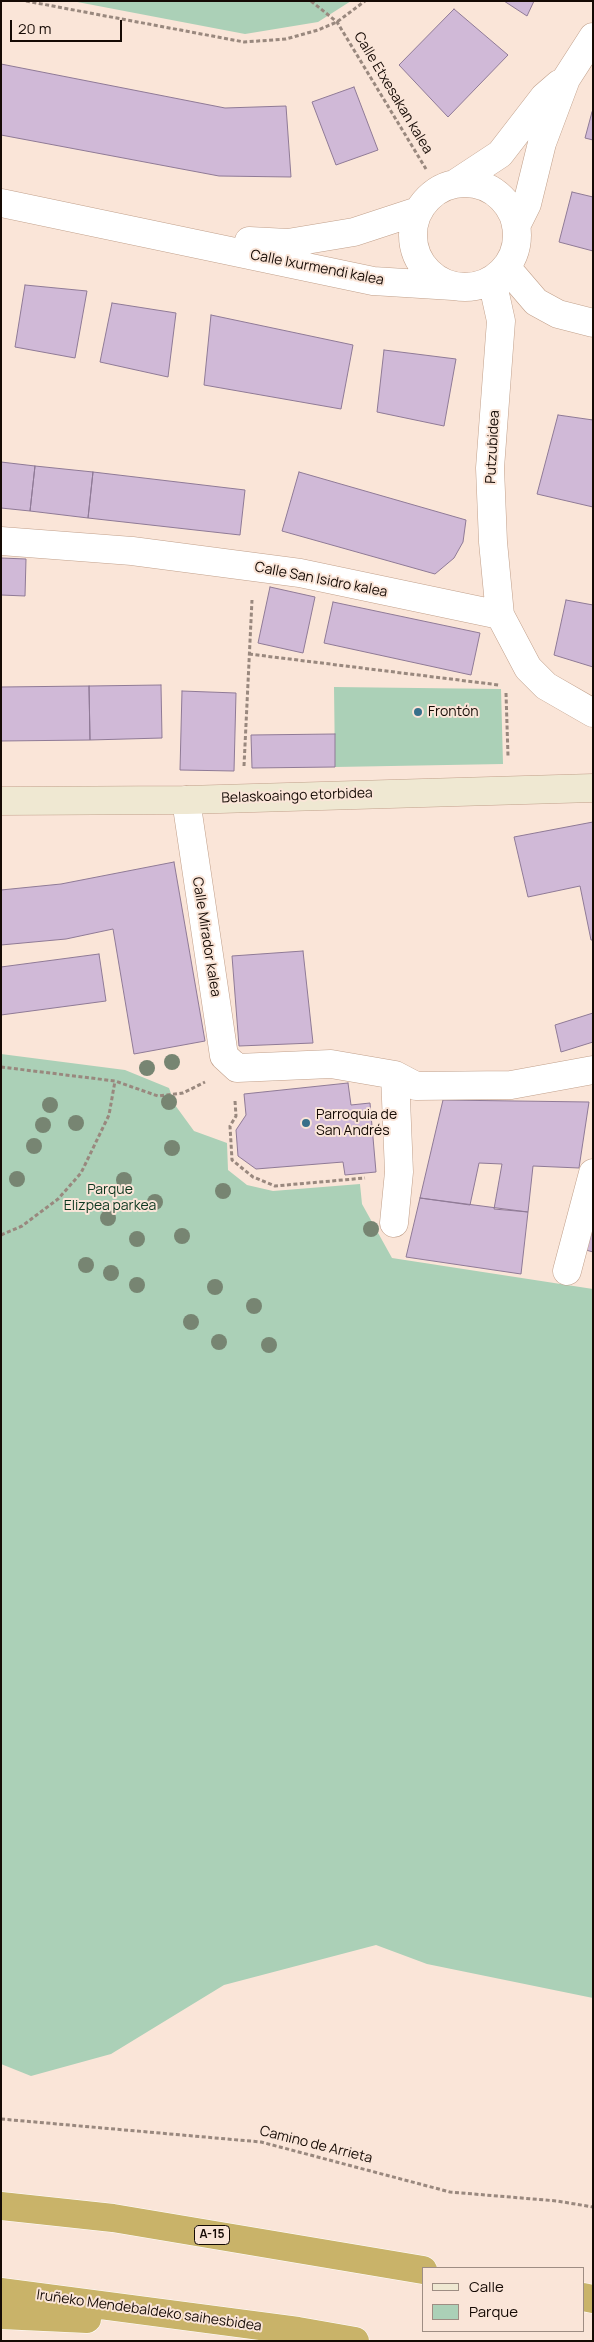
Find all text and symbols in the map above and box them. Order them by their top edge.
scale bar [12,10,125,42]
text: 20 m [18,18,51,39]
street label: Calle Etxesakan kalea [350,29,436,157]
street label: Calle Ixurmendi kalea [249,247,385,289]
street label: Putzubidea [483,410,503,484]
street label: Calle San Isidro kalea [253,559,389,601]
place label: Frontón [428,704,478,720]
marker: Frontón [412,706,424,718]
street label: Belaskoaingo etorbidea [221,785,373,807]
street label: Calle Mirador kalea [188,876,224,998]
place label: Parroquia de San Andrés [316,1107,397,1140]
marker: Parroquia de San Andrés [300,1117,312,1129]
park label: Parque Elizpea parkea [64,1182,156,1214]
street label: Camino de Arrieta [258,2123,374,2167]
road number: A-15 [194,2226,230,2244]
legend [422,2267,584,2332]
text: Calle [469,2276,504,2297]
street label: Iruñeko Mendebaldeko saihesbidea [35,2287,263,2335]
text: Parque [469,2301,518,2322]

